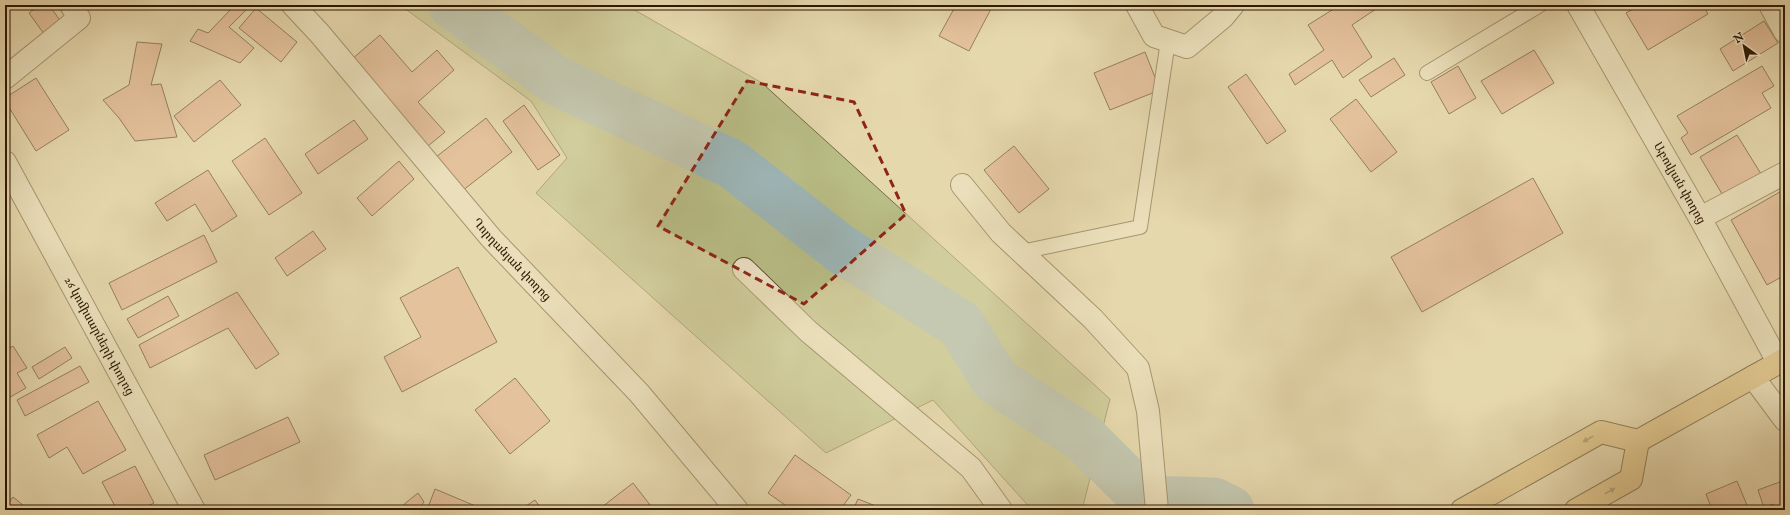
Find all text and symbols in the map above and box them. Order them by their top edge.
north arrow [1724,26,1764,66]
text: N [1730,30,1747,47]
street label: Աբովյան փողոց [1650,139,1709,227]
street label: Ղորղանյան փողոց [470,215,554,304]
street label: 26 կոմիսարների փողոց [61,274,137,398]
one-way arrow [1582,436,1593,443]
one-way arrow [1604,488,1616,494]

